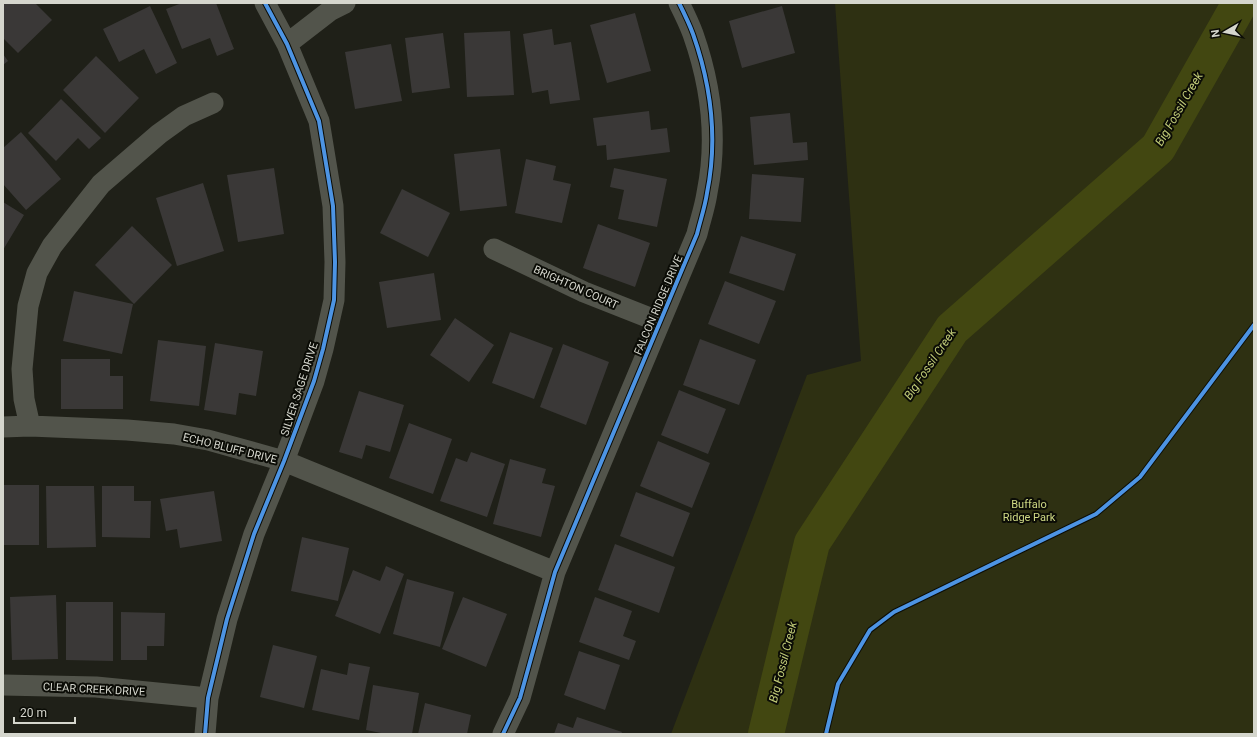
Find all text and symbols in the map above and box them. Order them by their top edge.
north arrow [1205,12,1245,52]
text: N [1209,28,1223,38]
water label: Big Fossil Creek [1152,69,1206,148]
street label: FALCON RIDGE DRIVE [632,253,685,357]
street label: BRIGHTON COURT [532,263,620,312]
water label: Big Fossil Creek [901,325,960,402]
street label: SILVER SAGE DRIVE [278,341,321,438]
street label: ECHO BLUFF DRIVE [182,431,278,466]
park label: Buffalo Ridge Park [1003,498,1056,524]
water label: Big Fossil Creek [766,619,800,704]
street label: CLEAR CREEK DRIVE [43,680,145,699]
scale bar [14,699,75,725]
text: 20 m [20,706,47,720]

